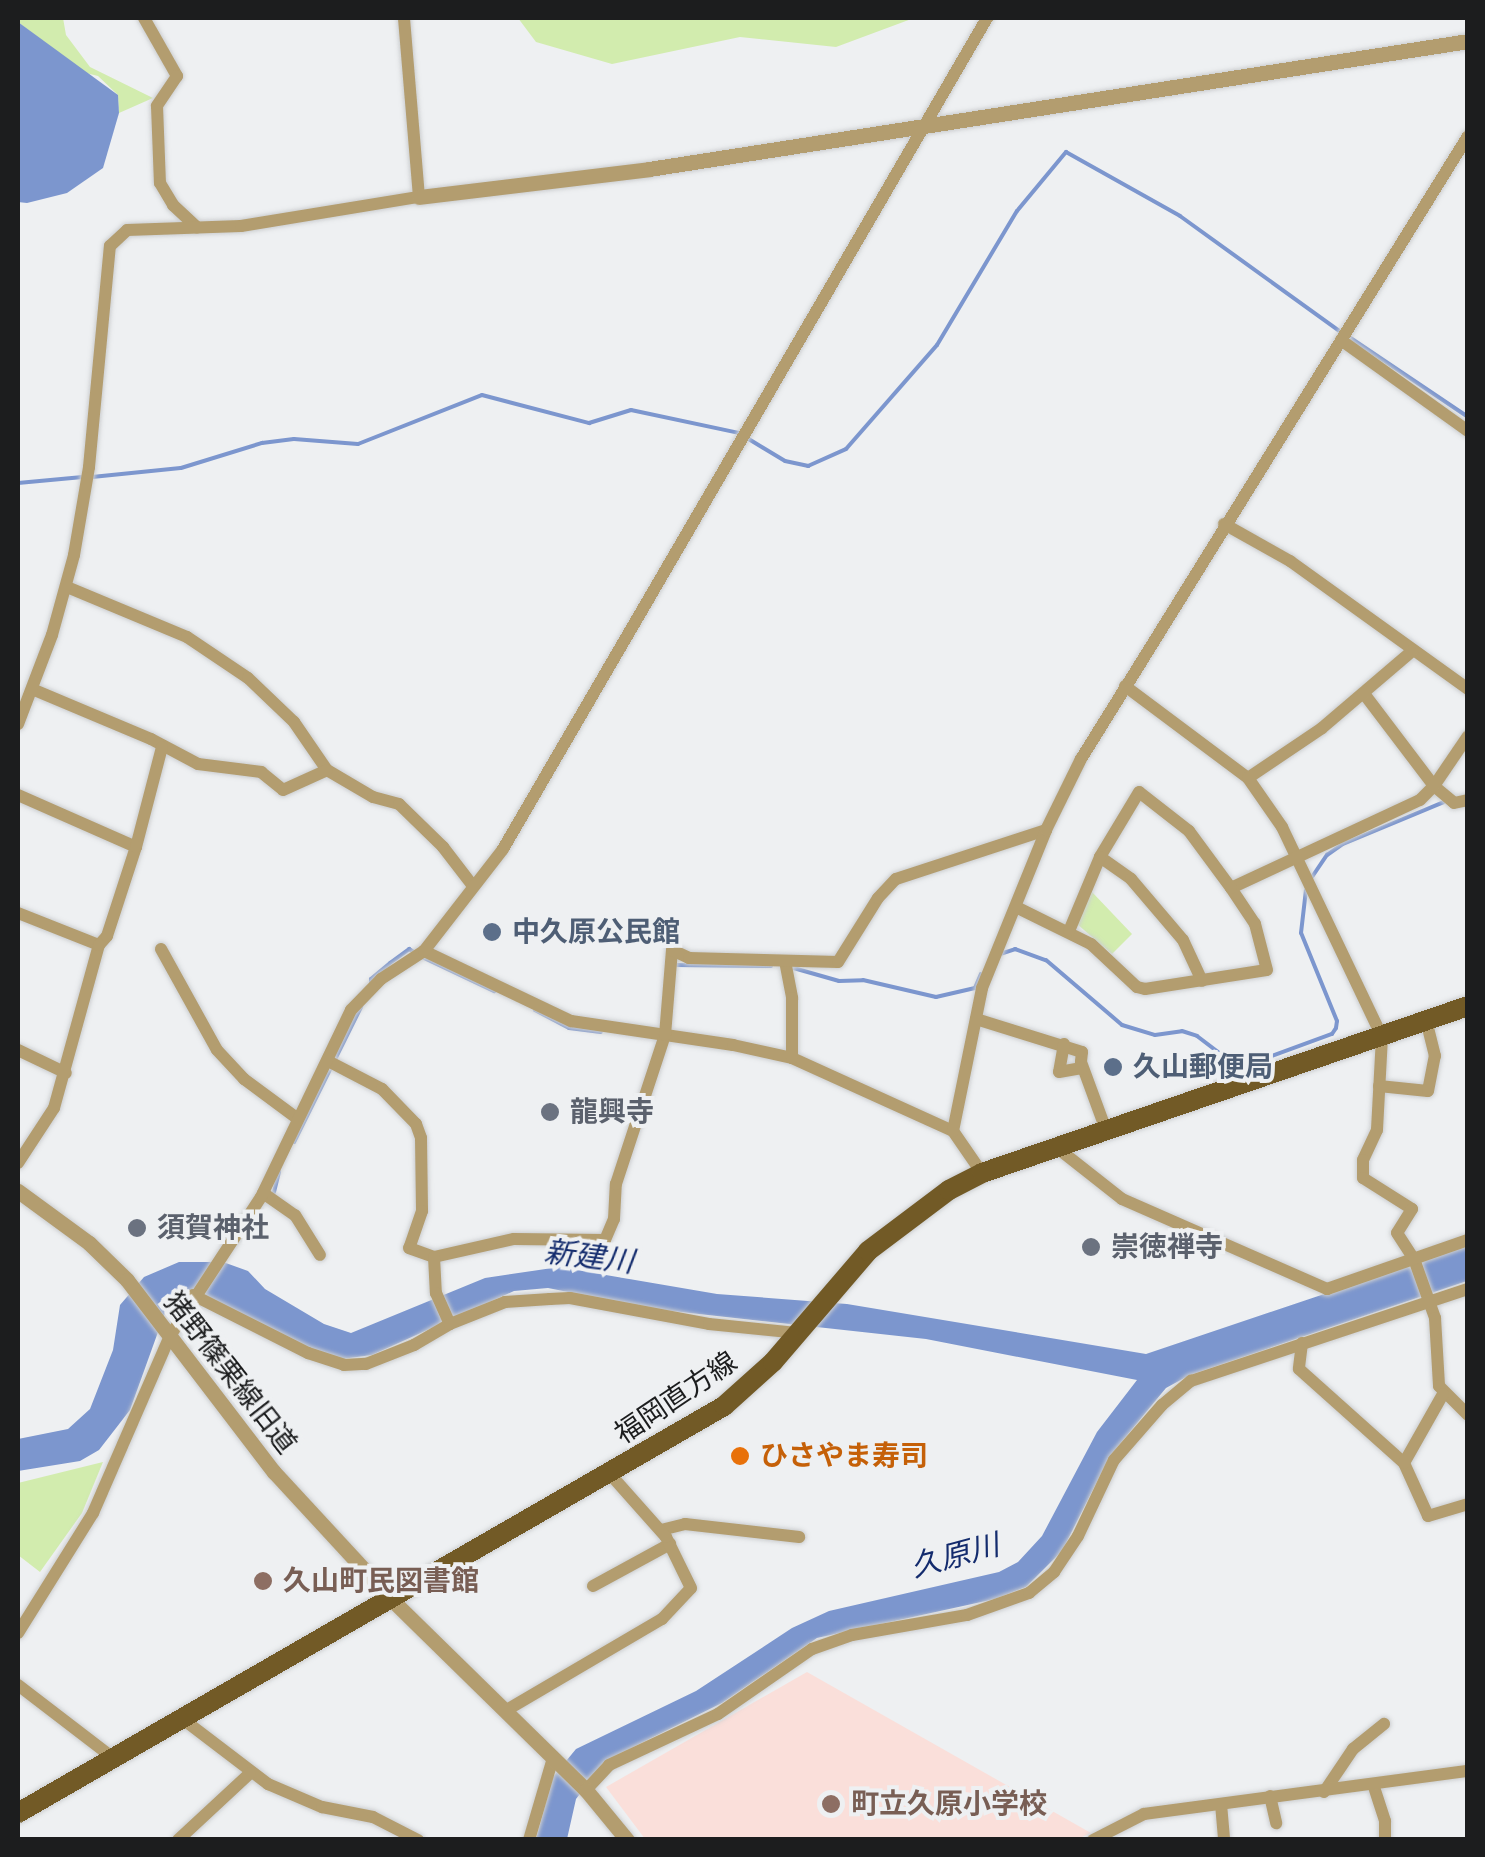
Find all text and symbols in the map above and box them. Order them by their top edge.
place label: 中久原公民館 [512,915,680,949]
marker: 中久原公民館 [481,921,503,943]
place label: 久山郵便局 [1133,1050,1273,1084]
marker: 久山郵便局 [1102,1056,1124,1078]
place label: 龍興寺 [570,1095,654,1129]
marker: 龍興寺 [539,1101,561,1123]
place label: 須賀神社 [157,1211,269,1245]
marker: 須賀神社 [126,1217,148,1239]
place label: 崇徳禅寺 [1111,1230,1223,1264]
water label: 新建川 [542,1234,636,1280]
marker: 崇徳禅寺 [1080,1236,1102,1258]
street label: 猪野篠栗線旧道 [156,1285,304,1461]
street label: 福岡直方線 [609,1345,743,1451]
place label: ひさやま寿司 [760,1439,928,1473]
marker: ひさやま寿司 [729,1445,751,1467]
water label: 久原川 [907,1527,1003,1585]
place label: 久山町民図書館 [283,1564,479,1598]
marker: 久山町民図書館 [252,1570,274,1592]
place label: 町立久原小学校 [851,1787,1047,1821]
marker: 町立久原小学校 [820,1793,842,1815]

